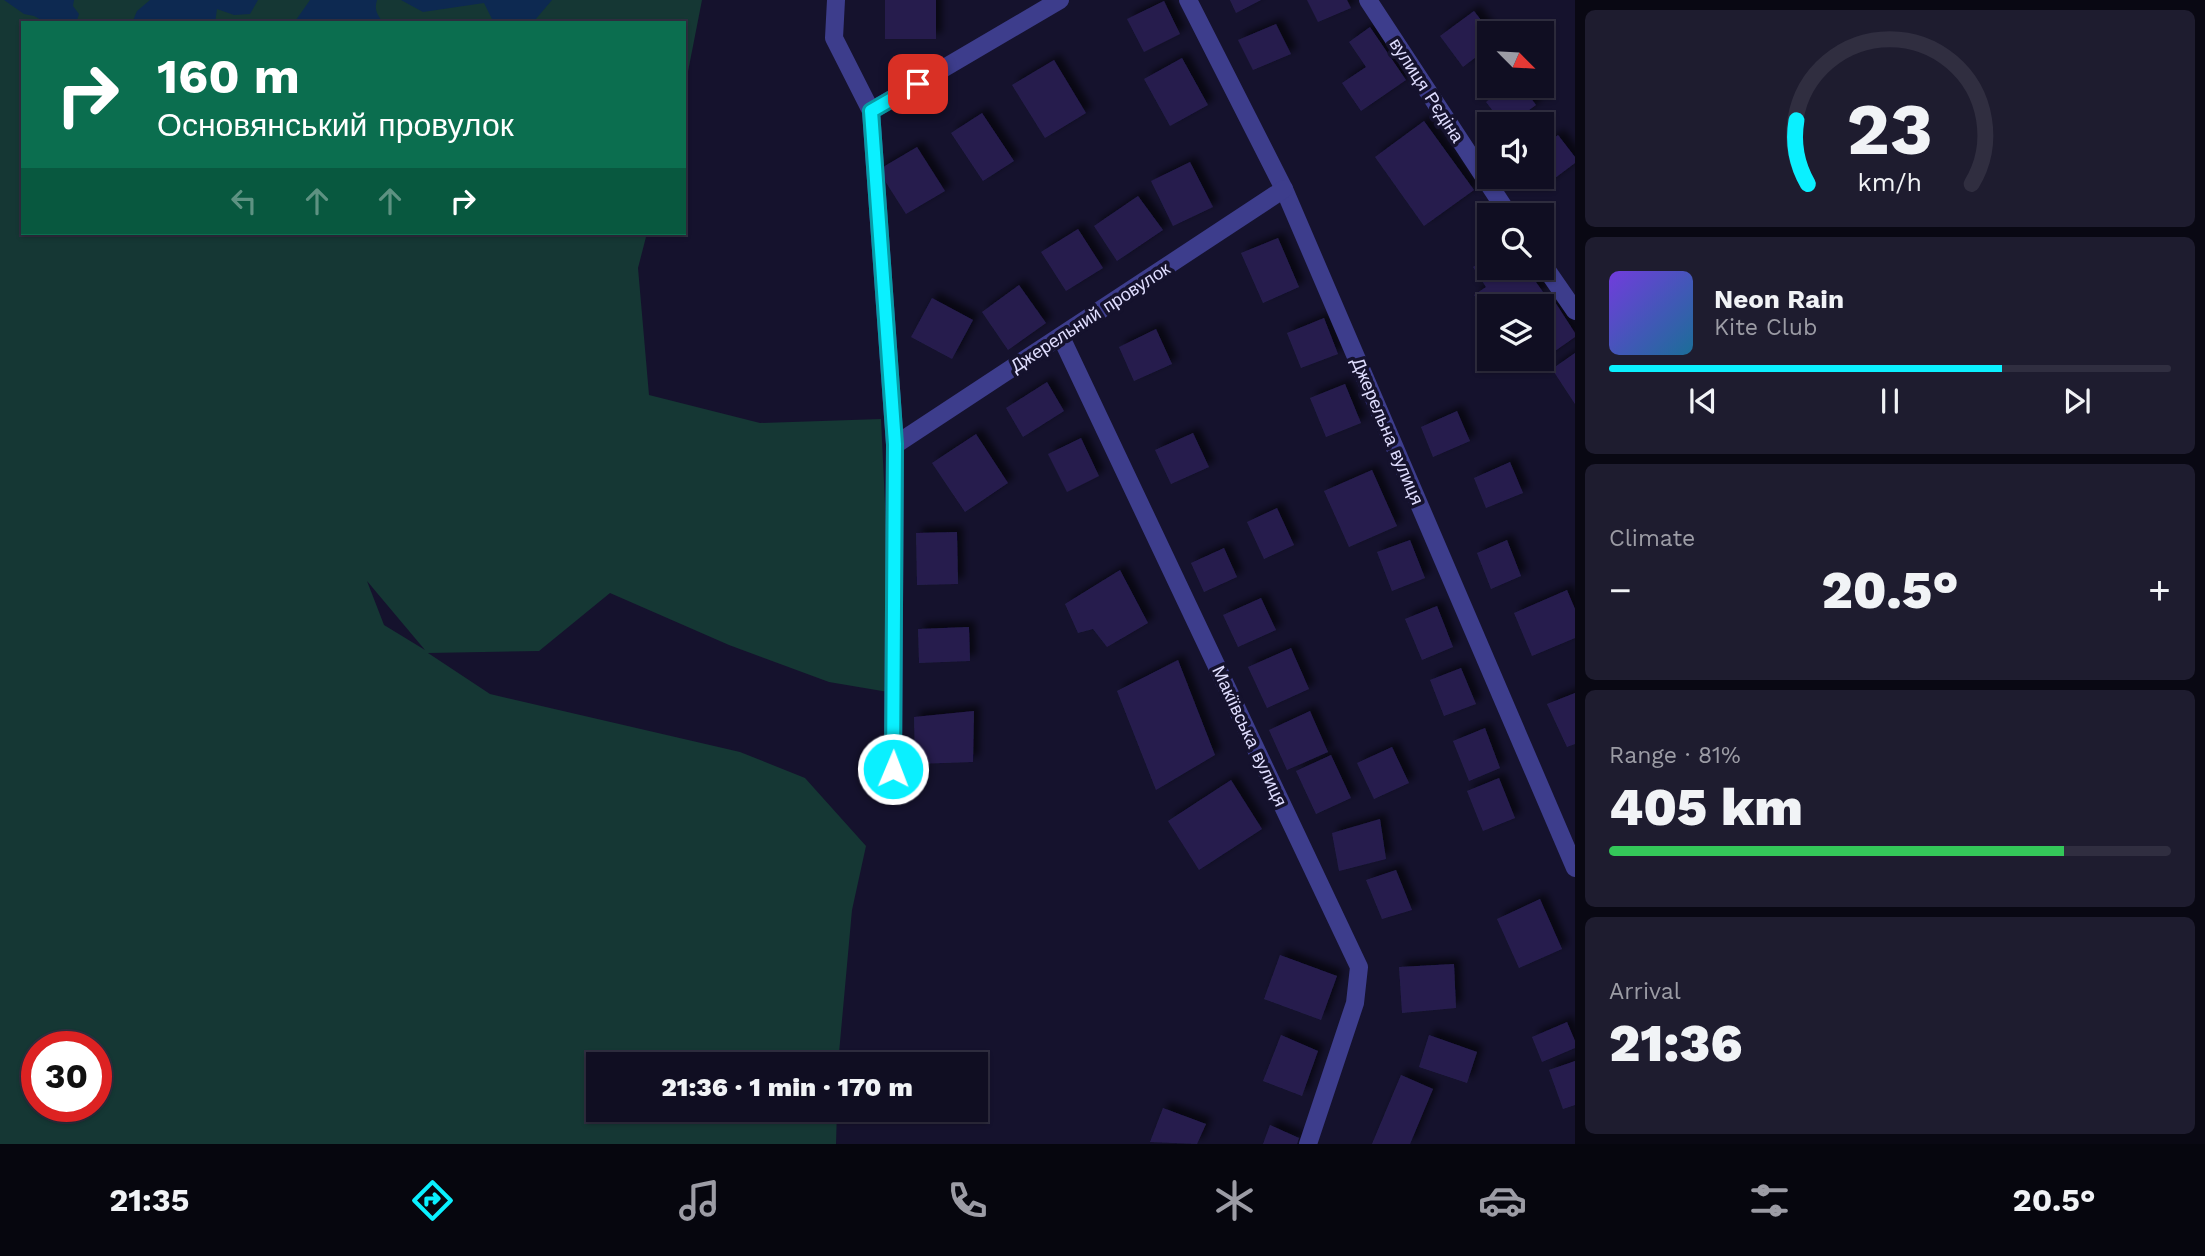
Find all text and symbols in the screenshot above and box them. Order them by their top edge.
north arrow [1477,21,1554,98]
map controls [1477,21,1554,371]
street label: вулиця Рєдіна [1385,34,1469,147]
text: 160 m [157,47,300,105]
icon: right [42,49,133,140]
pin [888,54,948,114]
icon: arrive [899,65,937,103]
text: 23 [1847,87,1933,173]
text: Основянський провулок [157,106,514,144]
button: sound [1477,112,1554,189]
text: km/h [1858,168,1922,197]
icon: left [225,182,263,220]
icon: ahead [298,182,336,220]
icon: ahead [371,182,409,220]
icon: right [444,182,482,220]
button: search [1477,203,1554,280]
street label: Джерельний провулок [1006,258,1174,376]
text: Neon Rain [1714,284,1844,314]
button: layers [1477,294,1554,371]
text: Kite Club [1714,314,1817,341]
street label: Джерельна вулиця [1347,354,1429,508]
icon: previous [1684,382,1722,420]
icon: pause [1871,382,1909,420]
icon: next [2058,382,2096,420]
text: Climate [1609,525,1695,552]
text: 20.5° [1821,560,1959,621]
text: − [1609,568,1632,612]
text: + [2148,568,2171,612]
street label: Макіївська вулиця [1208,662,1292,810]
position arrow [856,732,930,806]
text: Range · 81% [1609,742,1741,769]
text: 405 km [1609,777,1803,838]
text: Arrival [1609,978,1681,1005]
text: 21:36 [1609,1013,1742,1074]
speed limit sign: 30 [21,1031,112,1122]
text: 21:36 · 1 min · 170 m [661,1072,913,1102]
icon: directions [408,1176,457,1225]
icon: music [675,1176,724,1225]
icon: phone [943,1176,992,1225]
icon: climate [1210,1176,1259,1225]
icon: car [1478,1176,1527,1225]
icon: filters [1745,1176,1794,1225]
text: 21:35 [109,1181,189,1219]
text: 20.5° [2013,1181,2096,1219]

